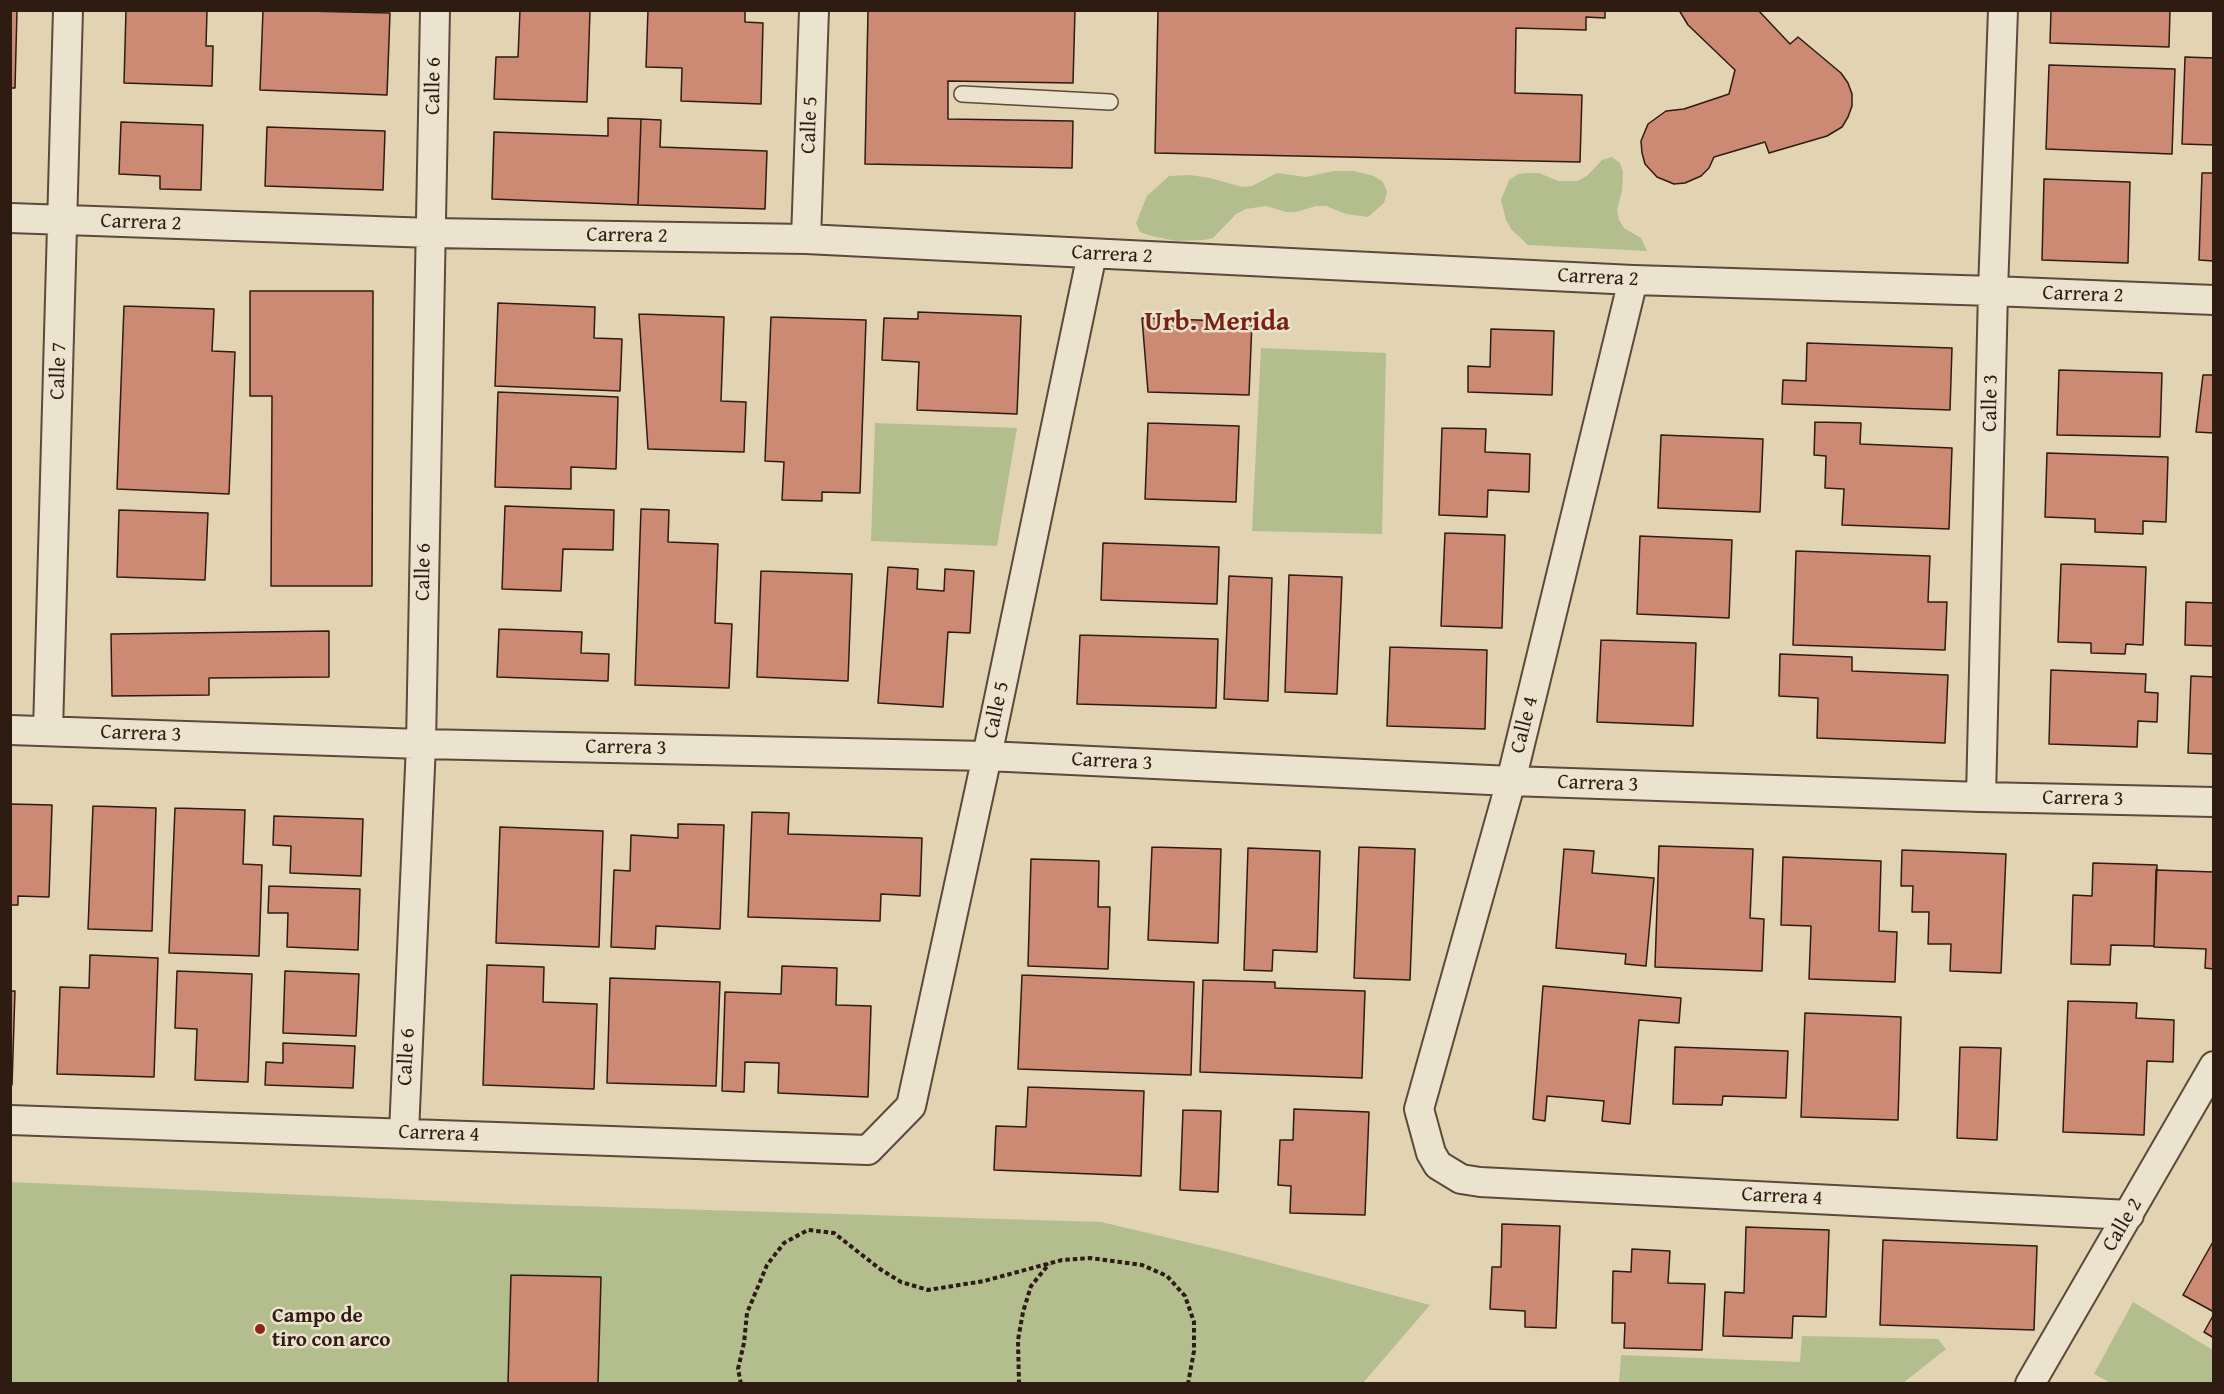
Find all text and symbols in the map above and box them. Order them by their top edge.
street label: Calle 6 [421,57,447,115]
street label: Calle 5 [796,96,824,154]
street label: Carrera 2 [100,209,182,237]
street label: Carrera 2 [586,223,668,249]
street label: Carrera 2 [1071,240,1153,270]
street label: Carrera 2 [1557,263,1639,293]
street label: Carrera 2 [2042,281,2124,309]
district label: Urb. Merida [1144,307,1290,339]
street label: Calle 7 [45,342,73,400]
street label: Calle 3 [1978,374,2004,432]
street label: Calle 6 [411,543,437,601]
street label: Calle 5 [979,679,1015,741]
street label: Calle 4 [1506,694,1544,756]
street label: Carrera 3 [100,720,182,748]
street label: Carrera 3 [585,735,667,761]
street label: Carrera 3 [1071,747,1153,777]
street label: Carrera 3 [1557,770,1639,798]
street label: Carrera 3 [2042,786,2124,812]
street label: Calle 6 [393,1028,421,1086]
street label: Carrera 4 [398,1120,480,1148]
street label: Carrera 4 [1741,1182,1823,1212]
street label: Calle 2 [2098,1194,2148,1256]
place label: Campo de tiro con arco [272,1304,390,1354]
marker: Campo de tiro con arco [253,1322,267,1336]

